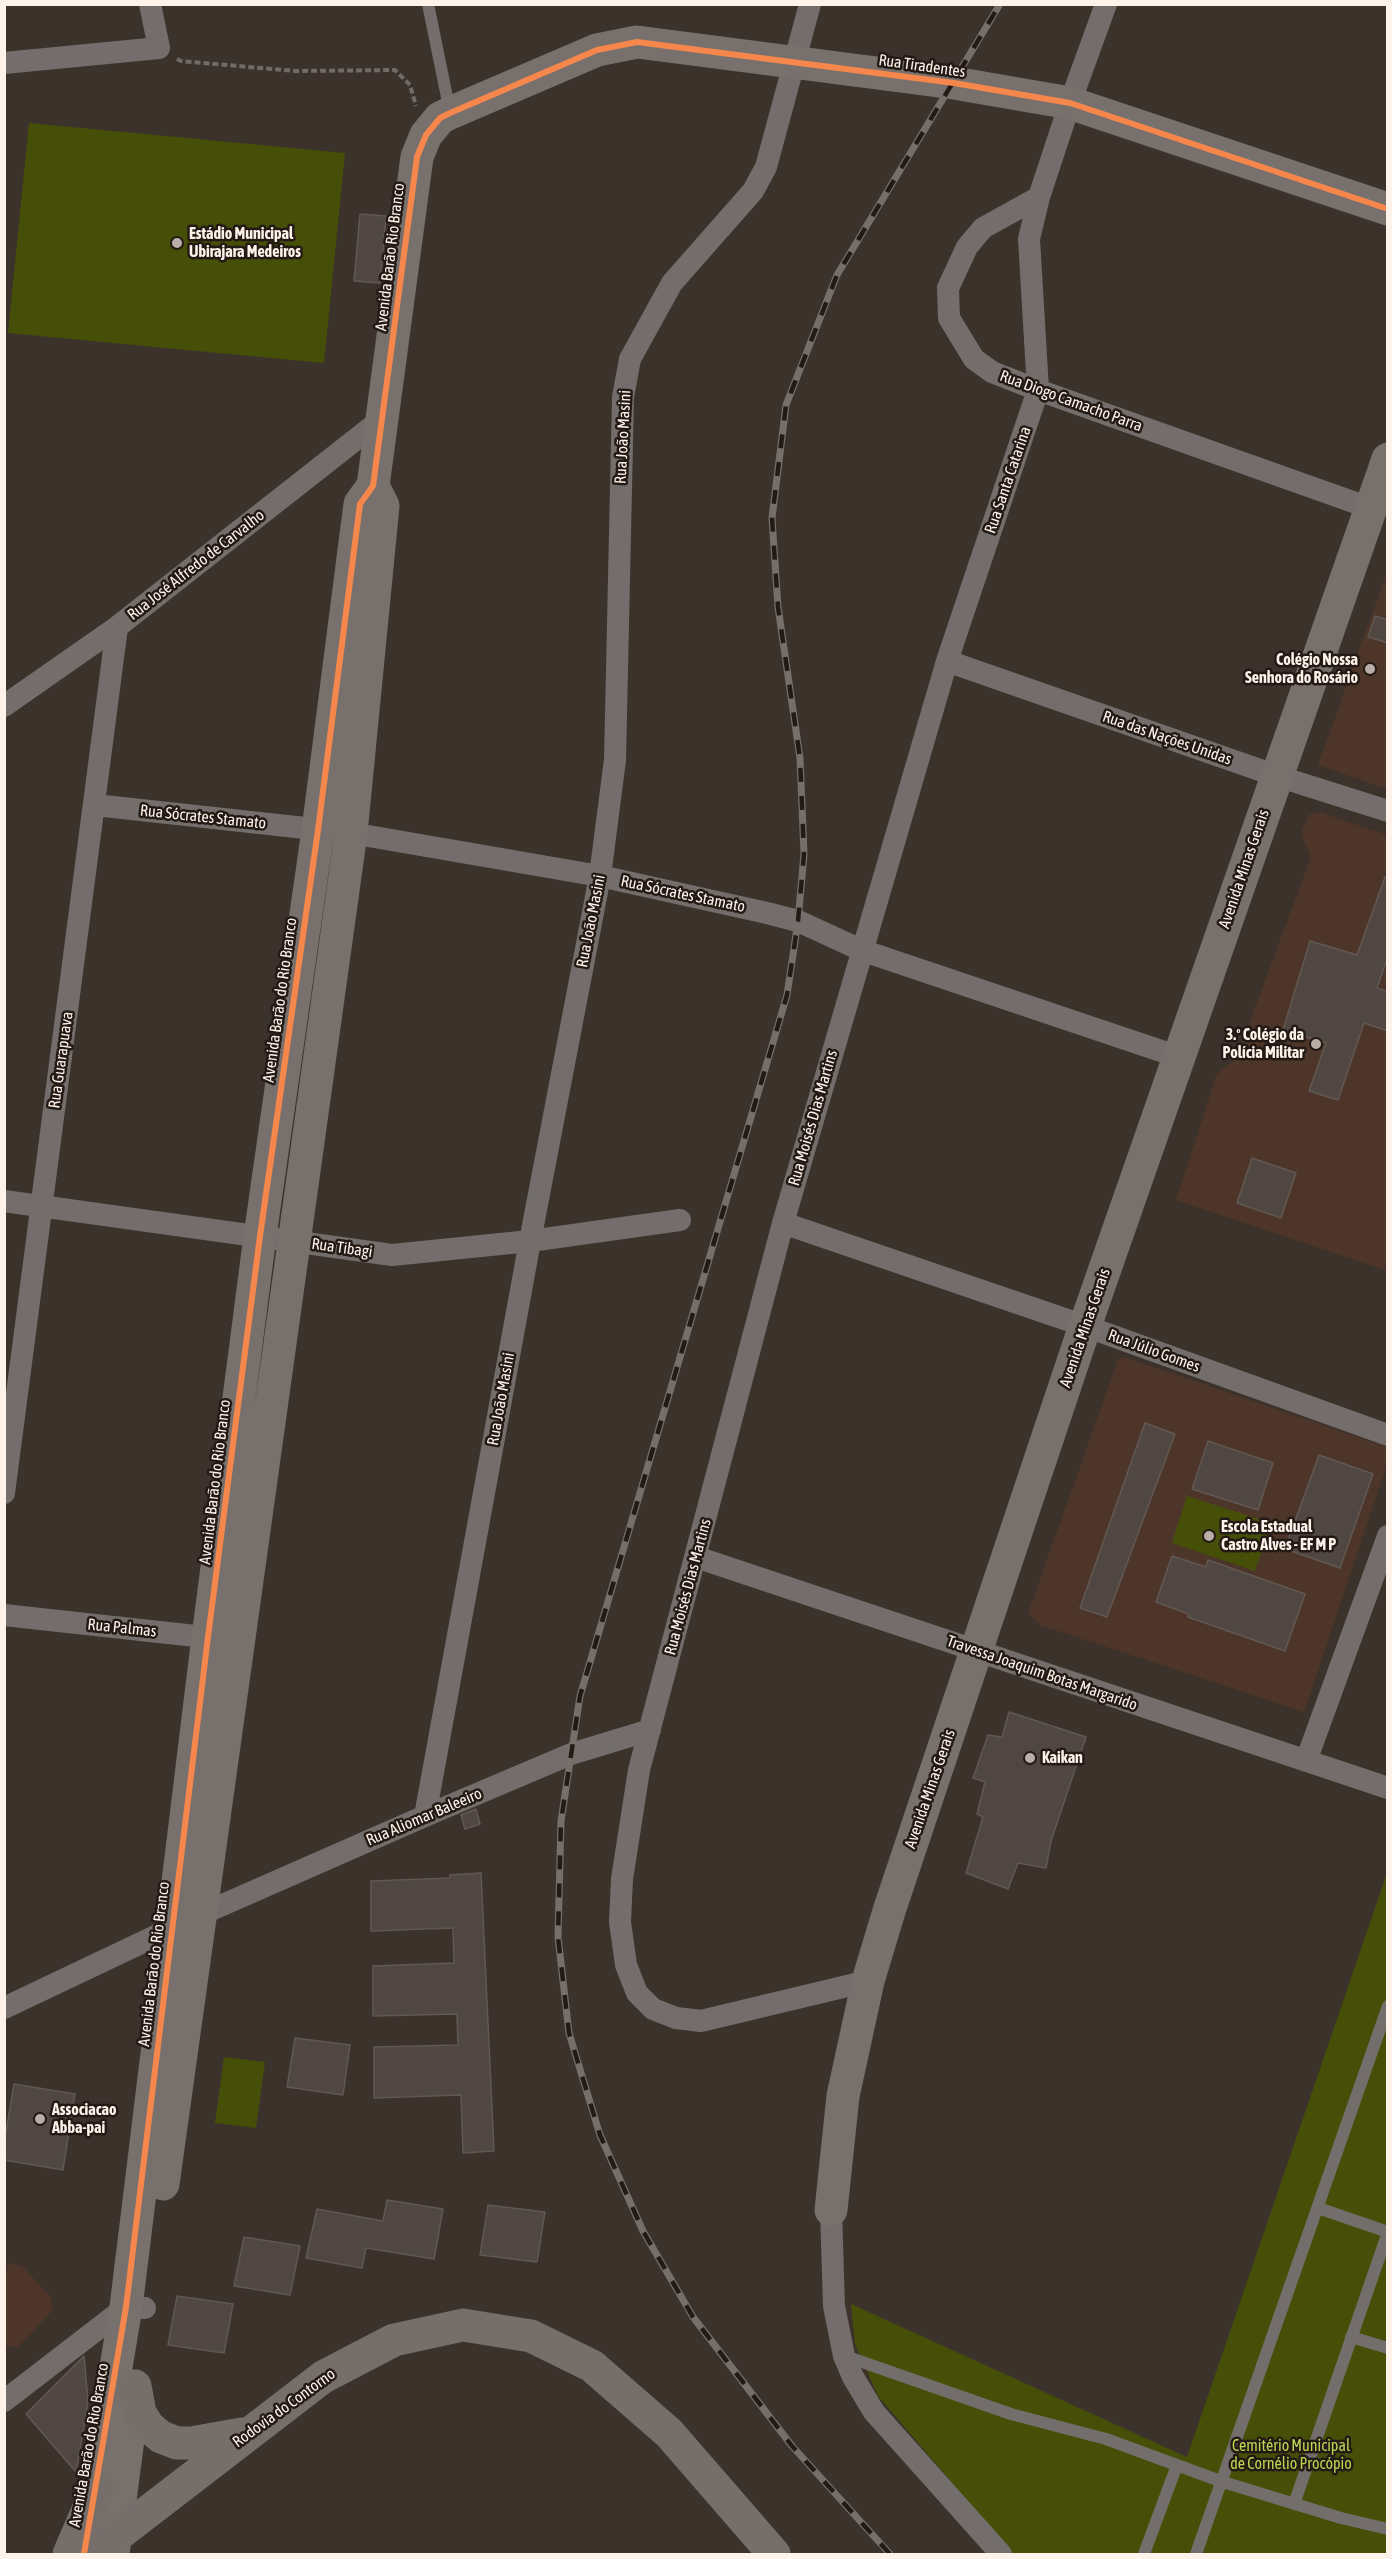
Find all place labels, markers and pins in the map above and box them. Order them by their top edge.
place label: Estádio Municipal Ubirajara Medeiros [189,224,301,262]
marker: Estádio Municipal Ubirajara Medeiros [170,236,184,250]
place label: Colégio Nossa Senhora do Rosário [1245,650,1358,688]
marker: Colégio Nossa Senhora do Rosário [1363,662,1377,676]
place label: 3.º Colégio da Polícia Militar [1223,1025,1304,1063]
marker: 3.º Colégio da Polícia Militar [1309,1037,1323,1051]
place label: Escola Estadual Castro Alves - EF M P [1221,1517,1336,1555]
marker: Escola Estadual Castro Alves - EF M P [1202,1529,1216,1543]
place label: Kaikan [1042,1748,1083,1768]
marker: Kaikan [1023,1751,1037,1765]
place label: Associacao Abba-pai [52,2100,117,2138]
marker: Associacao Abba-pai [33,2112,47,2126]

